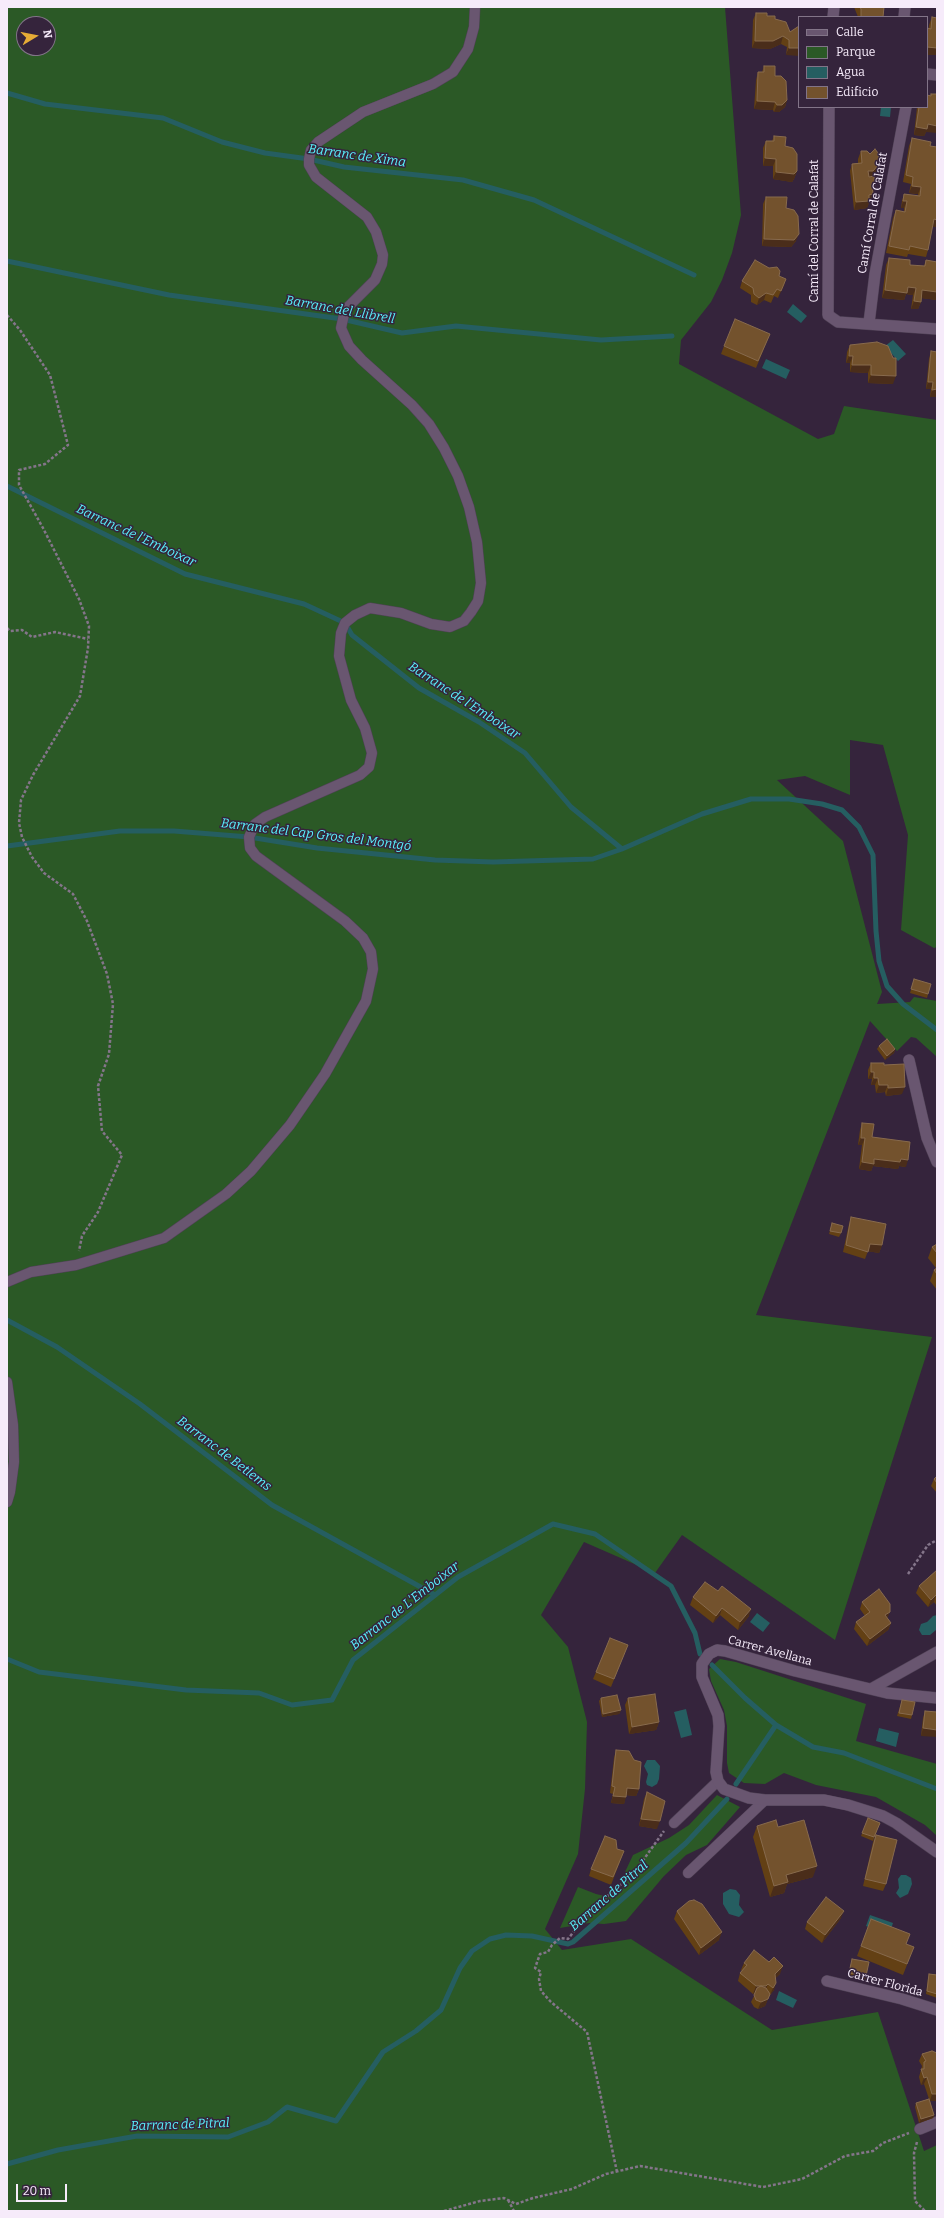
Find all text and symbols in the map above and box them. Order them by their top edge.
north arrow [16,16,56,56]
legend [798,16,928,108]
text: Calle [836,25,864,39]
text: N [40,29,54,39]
text: Parque [836,45,875,59]
text: Agua [836,65,865,79]
text: Edificio [836,85,878,99]
water label: Barranc de Xima [307,141,407,171]
street label: Camí Corral de Calafat [855,151,891,275]
street label: Camí del Corral de Calafat [808,160,822,302]
water label: Barranc del Llibrell [284,293,396,327]
water label: Barranc de l'Emboixar [74,501,198,571]
water label: Barranc de l'Emboixar [405,659,523,743]
water label: Barranc del Cap Gros del Montgó [220,816,412,854]
water label: Barranc de Betlems [174,1413,274,1495]
water label: Barranc de L'Emboixar [347,1559,463,1653]
street label: Carrer Avellana [726,1633,814,1669]
water label: Barranc de Pitral [567,1858,651,1934]
street label: Carrer Florida [846,1966,924,2000]
water label: Barranc de Pitral [130,2115,230,2135]
scale bar [18,2176,69,2202]
text: 20 m [23,2184,51,2198]

